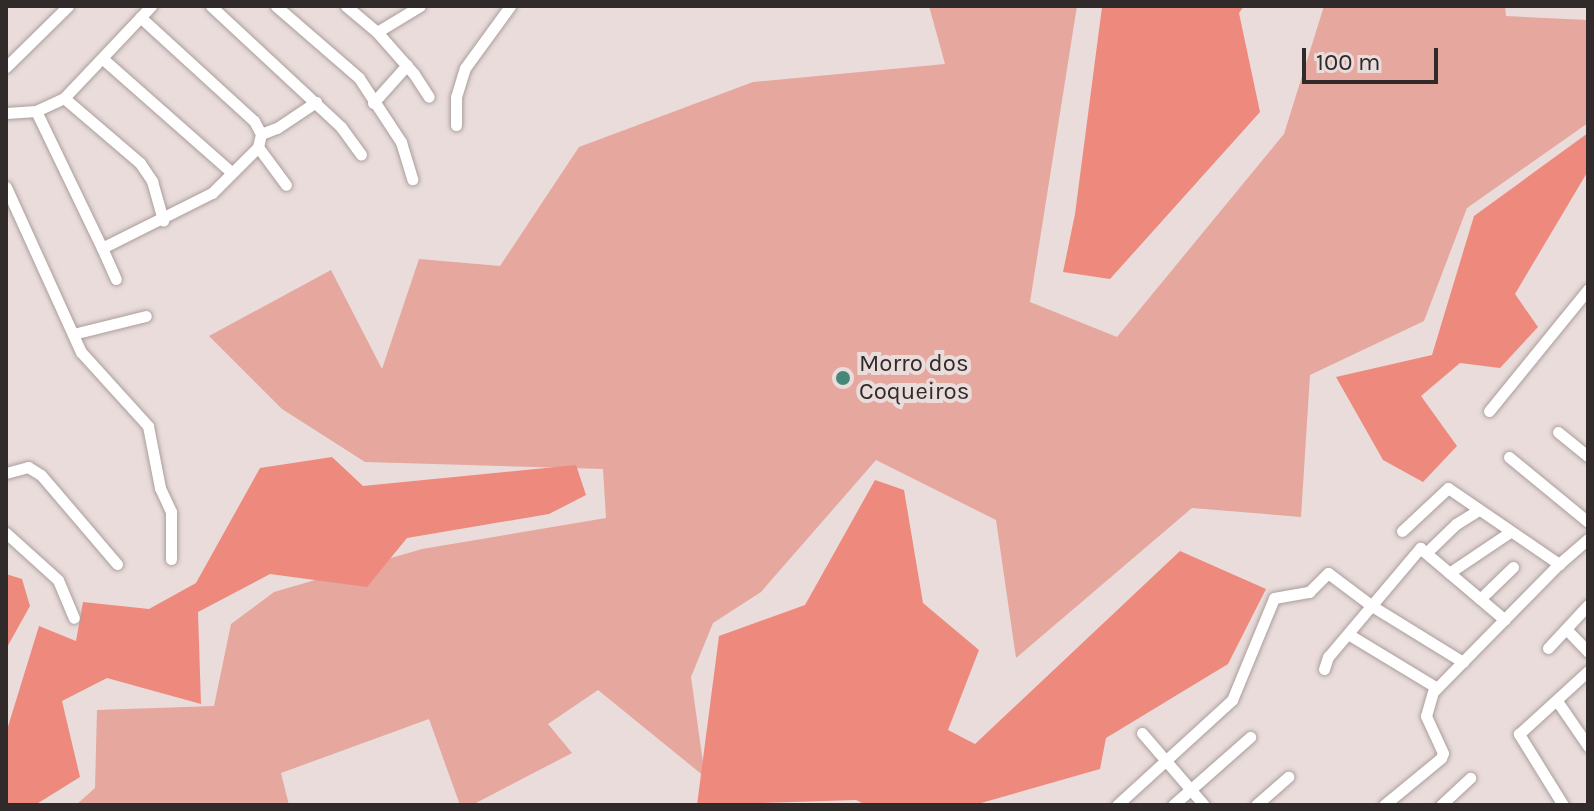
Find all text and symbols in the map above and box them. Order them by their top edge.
scale bar [1306,32,1442,82]
text: 100 m [1316,48,1381,76]
place label: Morro dos Coqueiros [859,350,969,406]
marker: Morro dos Coqueiros [834,369,852,387]

